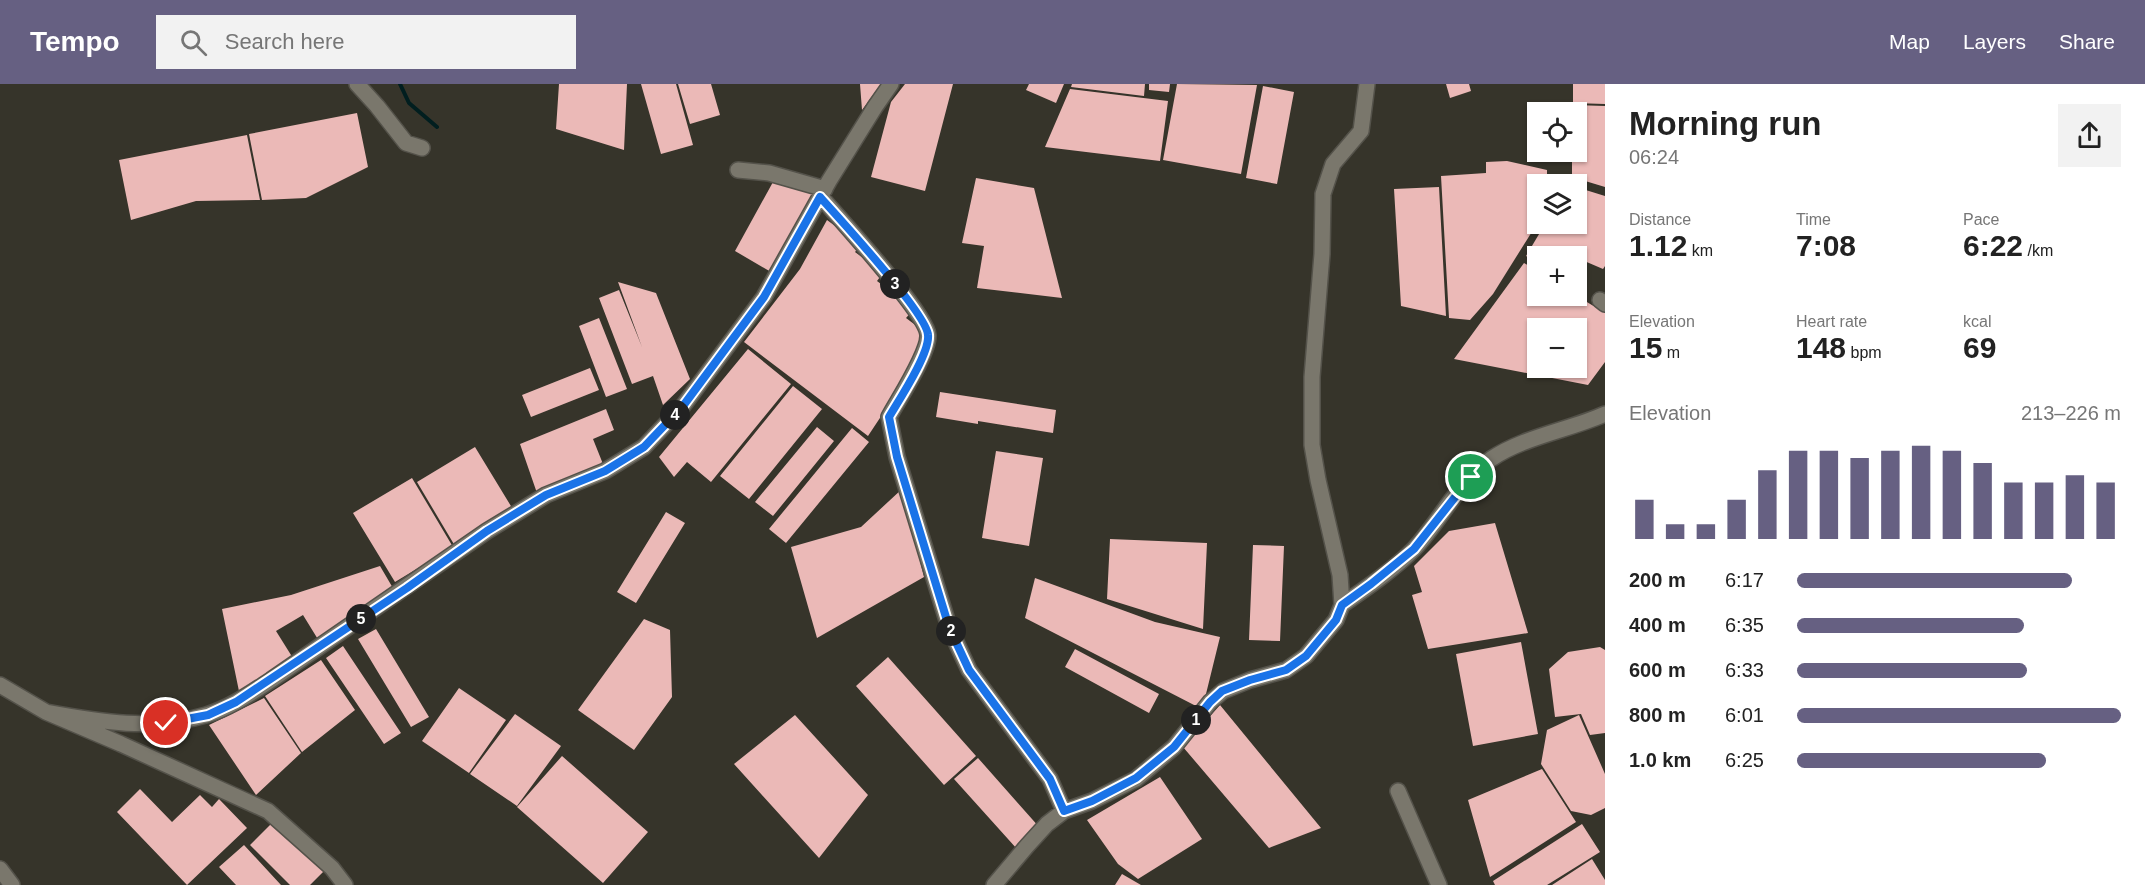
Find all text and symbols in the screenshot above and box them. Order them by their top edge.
search box [156,15,576,69]
text: Tempo [30,26,120,57]
icon: search [177,26,210,59]
text: Search here [225,29,345,54]
text: Map [1889,30,1930,53]
text: Layers [1963,30,2026,53]
text: Share [2059,30,2115,53]
map controls [1527,102,1587,378]
button: locate [1527,102,1587,162]
button: share [2058,104,2121,167]
text: Morning run [1629,105,1821,142]
text: 06:24 [1629,146,1679,168]
button: layers [1527,174,1587,234]
text: Distance [1629,211,1691,228]
text: Time [1796,211,1831,228]
text: Pace [1963,211,1999,228]
text: 1.12 [1629,229,1687,262]
text: 7:08 [1796,229,1856,262]
text: 6:22 [1963,229,2023,262]
text: km [1687,242,1713,259]
text: /km [2023,242,2053,259]
button: + [1527,246,1587,306]
pin: 3 [880,269,910,299]
text: 3 [891,275,899,292]
text: Elevation [1629,313,1695,330]
text: Heart rate [1796,313,1867,330]
text: kcal [1963,313,1991,330]
button: − [1527,318,1587,378]
text: 15 [1629,331,1662,364]
text: 148 [1796,331,1846,364]
text: 69 [1963,331,1996,364]
text: m [1662,344,1680,361]
text: bpm [1846,344,1882,361]
pin: 4 [660,400,690,430]
text: Elevation [1629,402,1711,424]
text: 213–226 m [2021,402,2121,424]
text: 4 [671,406,679,423]
pin [1445,451,1496,502]
icon: arrive [1454,460,1487,493]
text: 200 m [1629,569,1686,591]
text: 6:17 [1725,569,1764,591]
pin: 5 [346,604,376,634]
text: 5 [357,610,365,627]
text: 400 m [1629,614,1686,636]
text: 6:35 [1725,614,1764,636]
pin: 2 [936,616,966,646]
text: 2 [947,622,955,639]
text: 600 m [1629,659,1686,681]
text: 6:33 [1725,659,1764,681]
pin [140,697,191,748]
text: 800 m [1629,704,1686,726]
text: 6:01 [1725,704,1764,726]
pin: 1 [1181,705,1211,735]
icon: check [149,706,182,739]
text: 1 [1192,711,1200,728]
text: 1.0 km [1629,749,1691,771]
text: 6:25 [1725,749,1764,771]

